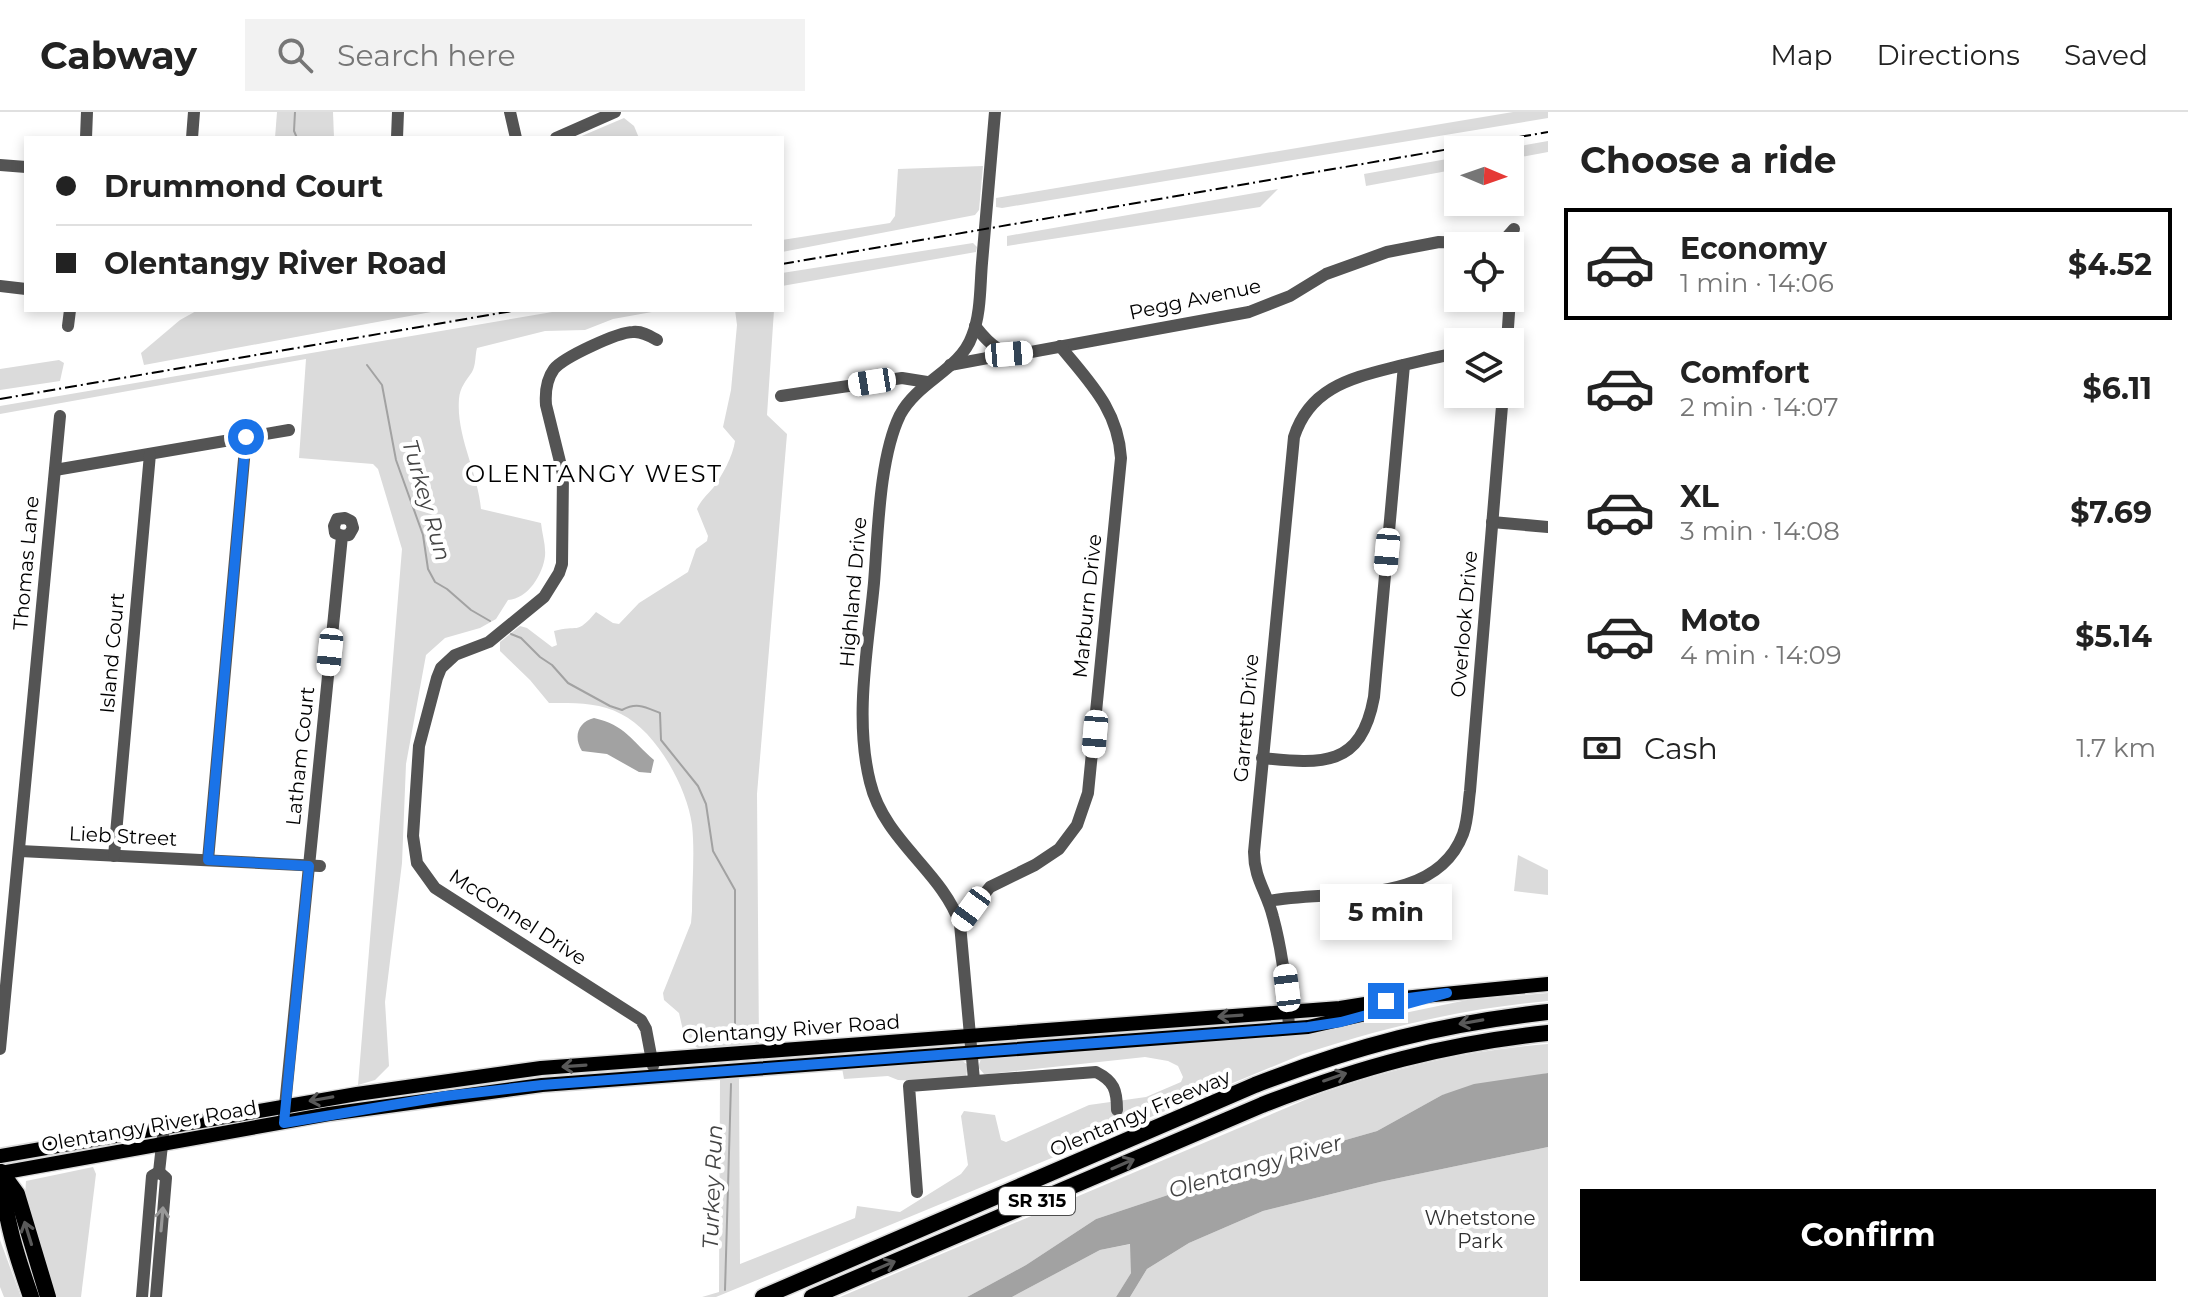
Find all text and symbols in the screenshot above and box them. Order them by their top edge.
search box [245,19,805,91]
text: Cabway [40,32,197,79]
icon: search [273,33,317,77]
text: Search here [337,37,516,74]
text: Map [1770,38,1832,72]
text: Directions [1876,38,2020,72]
text: Saved [2064,38,2148,72]
north arrow [1444,136,1524,216]
map controls [1444,136,1524,408]
text: Choose a ride [1580,138,1837,182]
text: Drummond Court [104,168,383,205]
icon: car [1584,228,1656,300]
text: Economy [1680,230,1827,267]
button: locate [1444,232,1524,312]
text: Olentangy River Road [104,245,447,282]
text: $4.52 [2068,246,2152,283]
text: 1 min · 14:06 [1680,267,1834,299]
street label: Pegg Avenue [1127,273,1263,325]
button: layers [1444,328,1524,408]
car [984,340,1034,368]
icon: car [1584,352,1656,424]
text: Comfort [1680,354,1810,391]
car [846,366,898,398]
text: $6.11 [2083,370,2152,407]
text: 2 min · 14:07 [1680,391,1838,423]
route start [228,419,264,455]
water label: Turkey Run [396,436,457,564]
district label: OLENTANGY WEST [465,459,723,488]
icon: car [1584,476,1656,548]
text: XL [1680,478,1719,515]
text: $7.69 [2070,494,2152,531]
street label: Thomas Lane [8,495,44,631]
text: 3 min · 14:08 [1680,515,1840,547]
street label: Highland Drive [834,516,872,668]
car [1373,527,1401,577]
street label: Marburn Drive [1067,533,1107,679]
street label: Overlook Drive [1446,550,1482,698]
street label: Island Court [95,591,129,715]
icon: car [1584,600,1656,672]
text: Moto [1680,602,1761,639]
text: $5.14 [2075,618,2152,655]
car [316,627,344,677]
text: 4 min · 14:09 [1680,639,1842,671]
street label: Garrett Drive [1228,653,1264,783]
street label: Latham Court [281,685,319,827]
car [1081,709,1109,759]
icon: cash [1580,726,1624,770]
text: Cash [1644,730,1718,767]
text: 1.7 km [2076,732,2156,764]
street label: Lieb Street [68,821,178,851]
street label: McConnel Drive [445,864,591,970]
car [947,883,995,935]
callout: 5 min [1320,885,1452,941]
text: 5 min [1348,896,1424,928]
car [1272,963,1302,1013]
route end [1368,983,1404,1019]
street label: Olentangy River Road [681,1009,901,1049]
one-way arrow [1217,1009,1244,1024]
one-way arrow [1458,1015,1484,1030]
one-way arrow [561,1059,588,1074]
street label: Olentangy Freeway [1046,1064,1234,1162]
one-way arrow [1323,1069,1348,1084]
one-way arrow [309,1093,335,1108]
street label: Olentangy River Road [39,1095,259,1157]
water label: Turkey Run [697,1124,728,1250]
water label: Olentangy River [1165,1129,1346,1204]
one-way arrow [1110,1156,1135,1171]
road number: SR 315 [999,1187,1075,1215]
button: Confirm [1580,1189,2156,1281]
one-way arrow [155,1206,170,1233]
park label: Whetstone Park [1424,1206,1536,1253]
one-way arrow [20,1220,35,1246]
one-way arrow [871,1258,896,1273]

